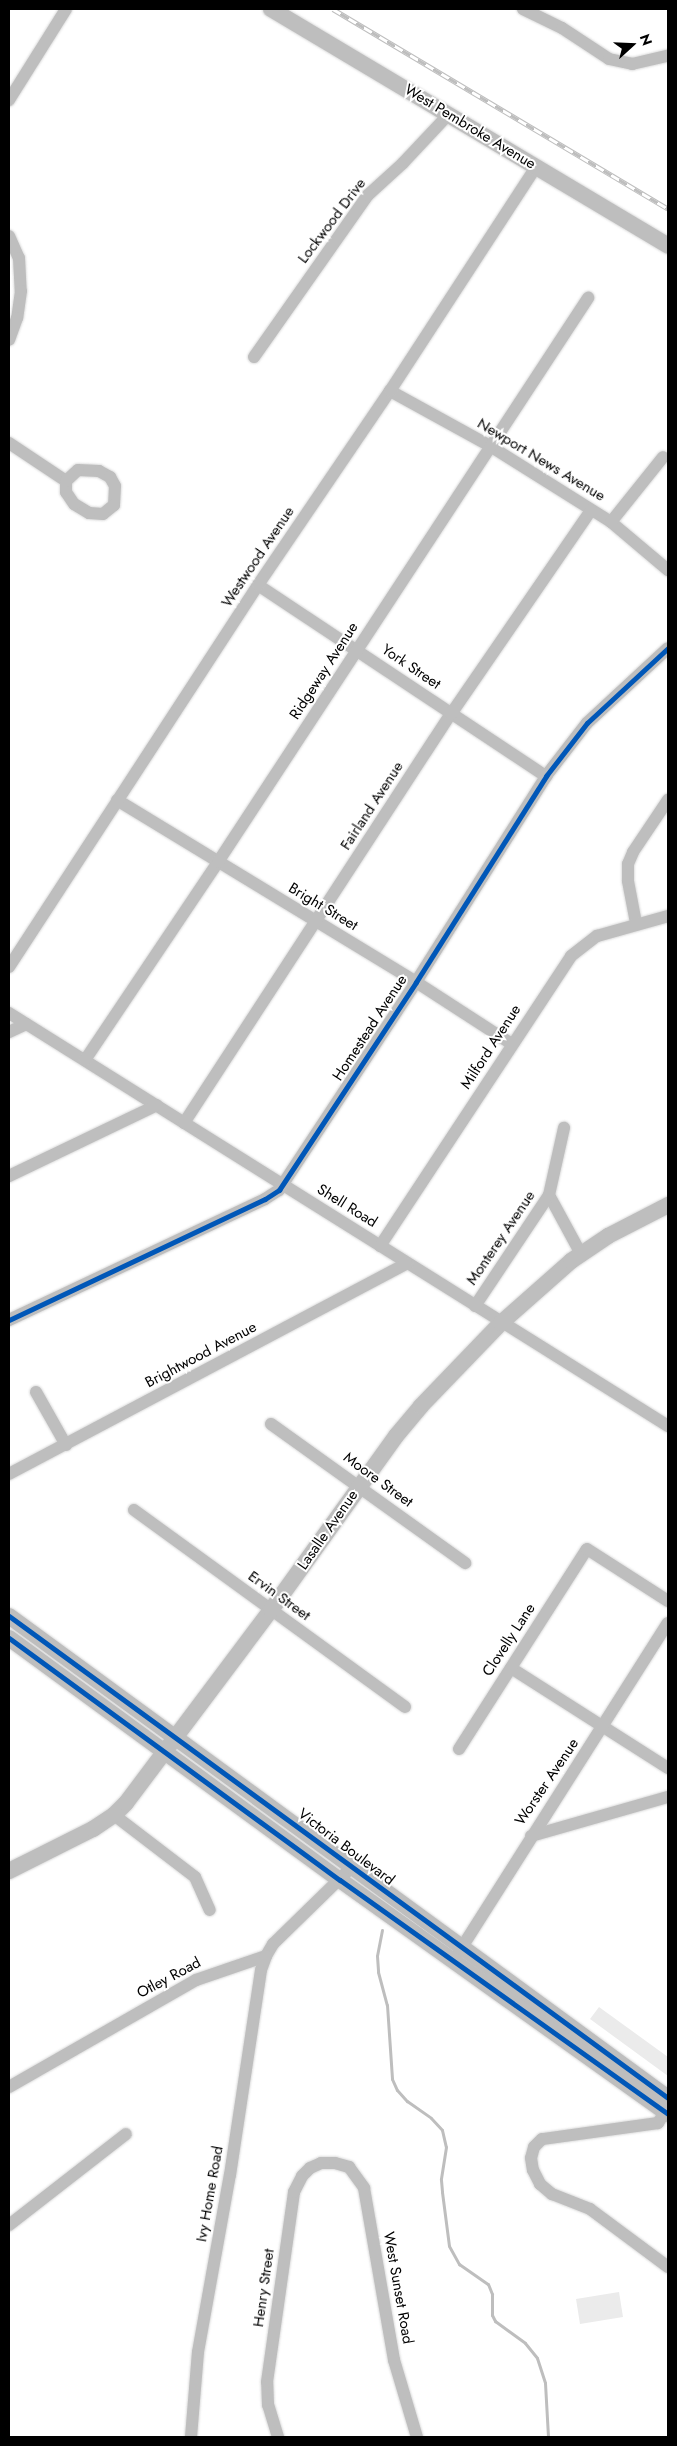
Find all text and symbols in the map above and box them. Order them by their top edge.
north arrow [607,20,657,70]
text: N [635,31,657,49]
street label: West Pembroke Avenue [401,81,539,173]
street label: Lockwood Drive [294,175,370,267]
street label: Newport News Avenue [474,415,608,505]
street label: Westwood Avenue [218,503,298,611]
street label: Ridgeway Avenue [286,619,362,723]
street label: York Street [378,641,444,693]
street label: Fairland Avenue [337,758,407,854]
street label: Bright Street [285,879,361,935]
street label: Homestead Avenue [329,972,411,1084]
street label: Milford Avenue [457,1001,525,1093]
street label: Shell Road [314,1180,380,1232]
street label: Monterey Avenue [463,1187,539,1289]
street label: Brightwood Avenue [142,1318,260,1392]
street label: Moore Street [340,1449,416,1511]
street label: Lasalle Avenue [294,1487,362,1573]
street label: Ervin Street [244,1567,314,1625]
street label: Clovelly Lane [479,1600,539,1680]
street label: Worster Avenue [511,1735,583,1829]
street label: Victoria Boulevard [294,1805,398,1889]
street label: Otley Road [134,1954,204,2002]
street label: Ivy Home Road [193,2145,227,2243]
street label: West Sunset Road [379,2230,417,2346]
street label: Henry Street [250,2248,278,2328]

